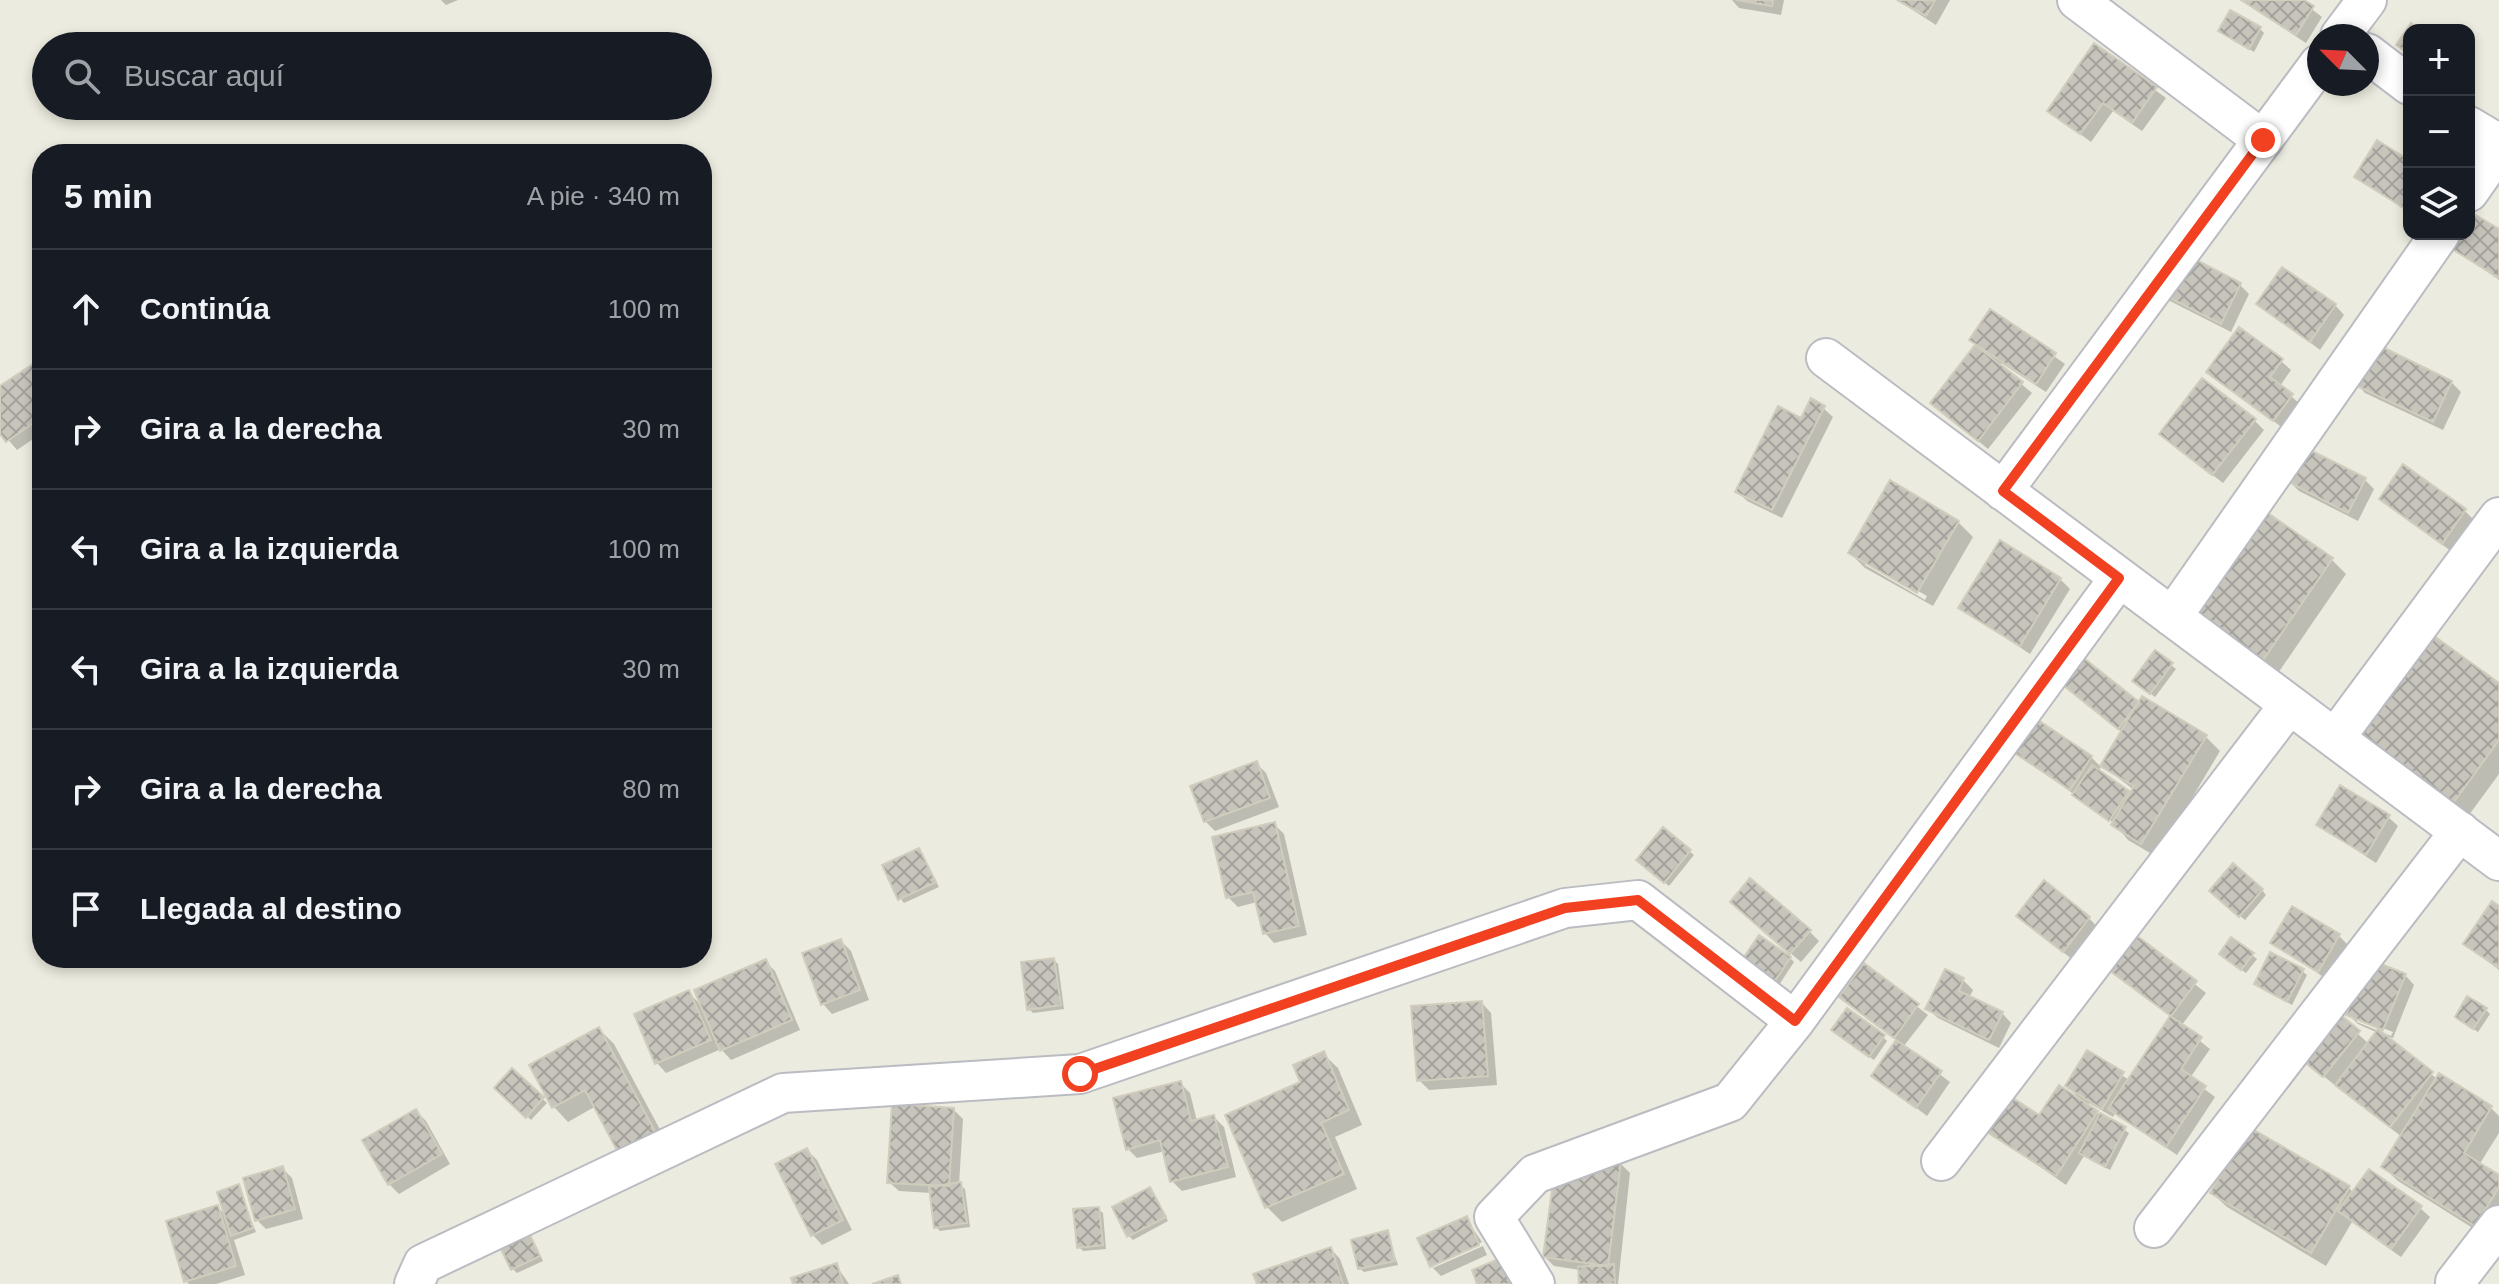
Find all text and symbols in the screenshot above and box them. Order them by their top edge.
north arrow [2307,24,2379,96]
map controls [2403,24,2475,240]
button: + [2403,24,2475,96]
search box [32,32,712,120]
icon: search [60,54,104,98]
text: Buscar aquí [124,59,284,92]
button: − [2403,96,2475,168]
route end [2245,122,2281,158]
button: layers [2403,168,2475,240]
text: 5 min [64,177,153,215]
text: A pie · 340 m [527,181,680,211]
icon: ahead [64,287,108,331]
text: Continúa [140,292,270,325]
text: 100 m [608,294,680,324]
icon: right [64,407,108,451]
text: Gira a la derecha [140,412,382,445]
text: 30 m [622,414,680,444]
icon: left [64,527,108,571]
text: Gira a la izquierda [140,532,398,565]
text: 100 m [608,534,680,564]
icon: left [64,647,108,691]
text: Gira a la izquierda [140,652,398,685]
text: 30 m [622,654,680,684]
icon: right [64,767,108,811]
text: Gira a la derecha [140,772,382,805]
text: 80 m [622,774,680,804]
icon: arrive [64,887,108,931]
text: Llegada al destino [140,892,402,925]
route start [1062,1056,1098,1092]

